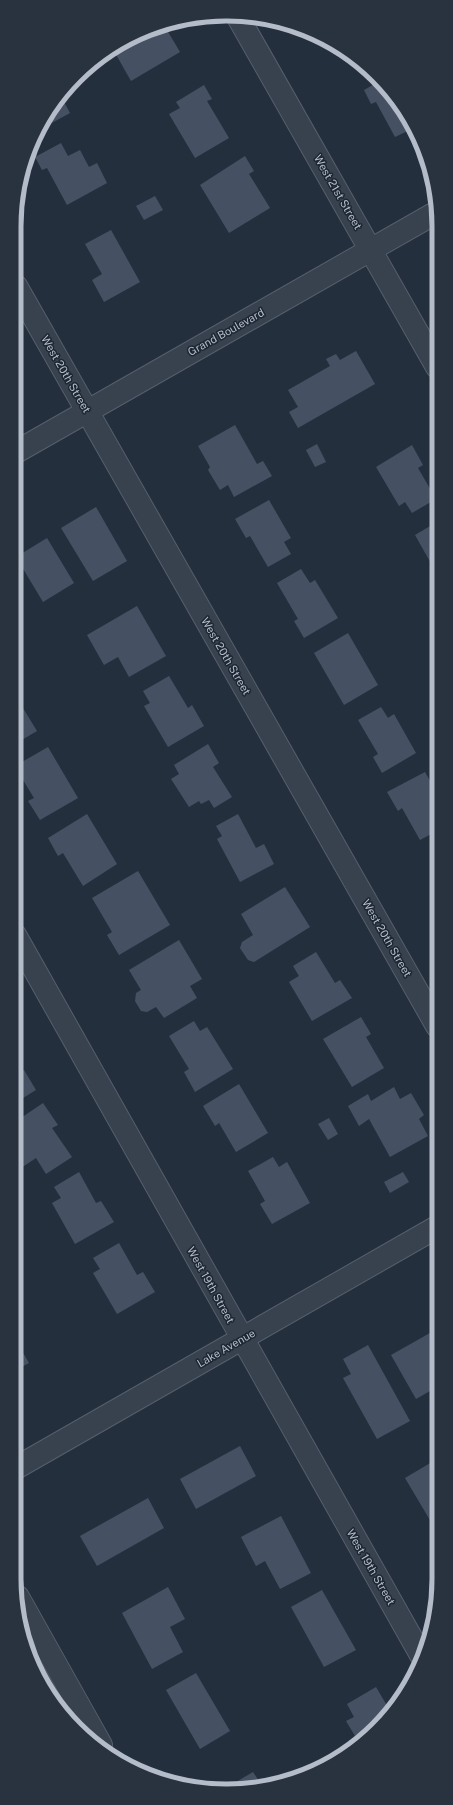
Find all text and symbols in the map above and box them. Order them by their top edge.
street label: West 21st Street [312,153,364,231]
street label: Grand Boulevard [186,306,266,358]
street label: West 20th Street [39,333,93,415]
street label: West 20th Street [199,615,253,697]
street label: West 20th Street [360,897,414,979]
street label: West 19th Street [185,1245,237,1325]
street label: Lake Avenue [195,1327,257,1369]
street label: West 19th Street [344,1527,398,1607]

